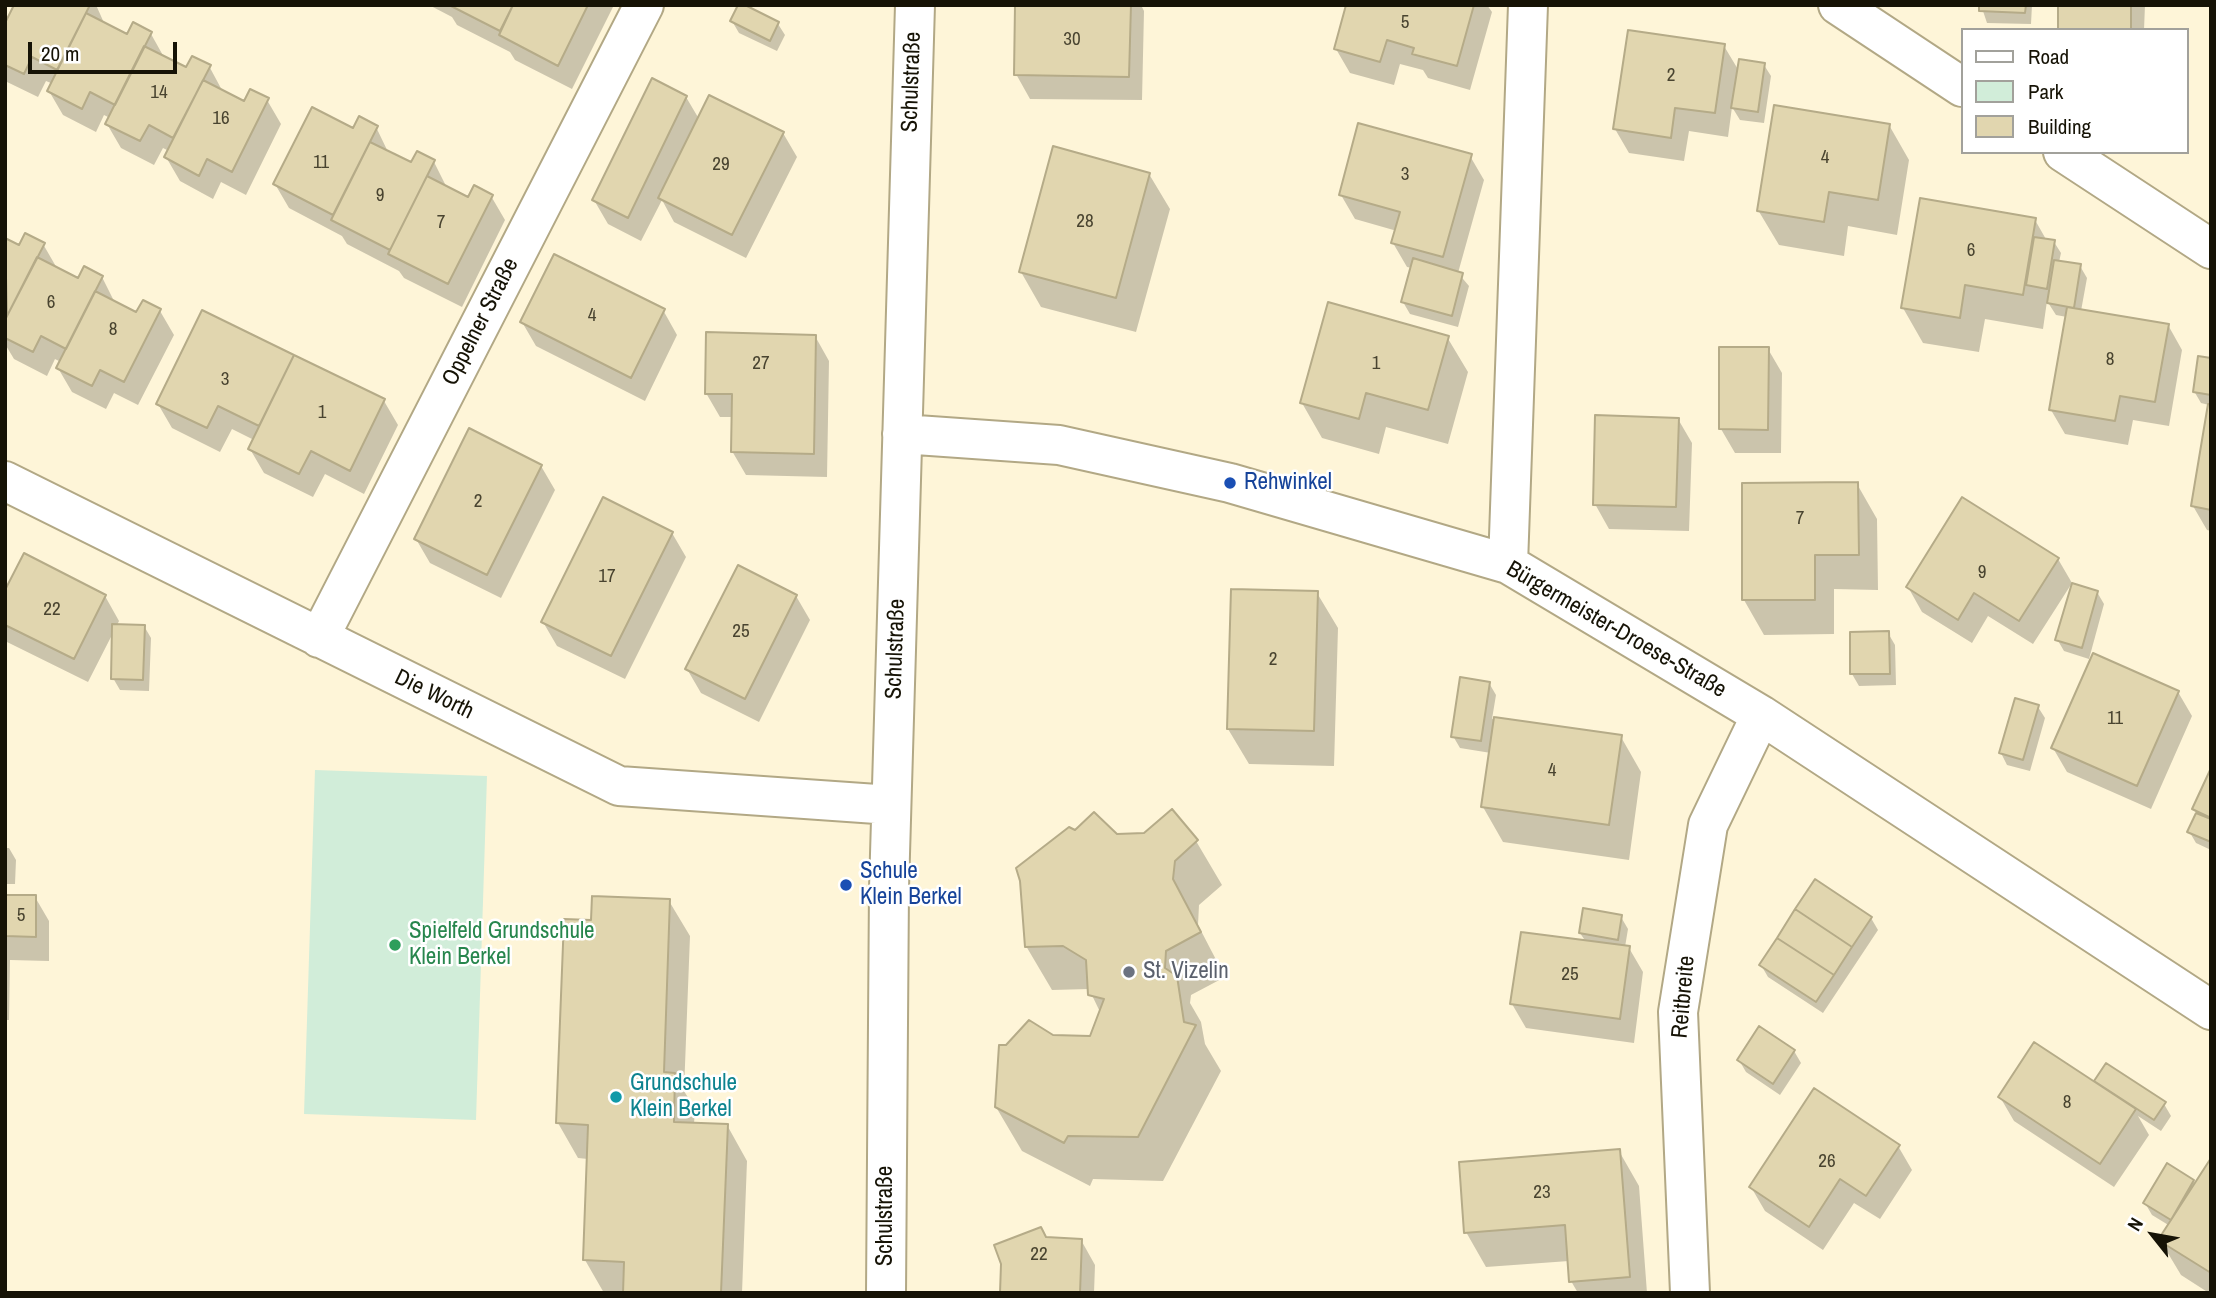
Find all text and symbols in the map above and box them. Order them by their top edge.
house number: 5 [1401,12,1409,34]
scale bar [32,28,180,72]
legend [1960,28,2188,154]
house number: 30 [1063,29,1081,51]
street label: Schulstraße [896,31,928,133]
text: 20 m [41,39,79,68]
text: Road [2028,42,2069,71]
house number: 2 [1667,65,1675,87]
text: Park [2028,77,2063,106]
house number: 14 [150,82,168,104]
house number: 16 [212,108,230,130]
text: Building [2028,112,2091,141]
house number: 4 [1821,147,1829,169]
house number: 11 [313,152,329,174]
house number: 29 [712,154,730,176]
house number: 3 [1401,164,1409,186]
house number: 9 [376,185,384,207]
house number: 28 [1076,211,1094,233]
house number: 7 [437,212,445,234]
house number: 6 [1967,240,1975,262]
street label: Oppelner Straße [437,254,525,390]
house number: 6 [47,292,55,314]
house number: 4 [588,305,596,327]
house number: 8 [109,319,117,341]
house number: 8 [2106,349,2114,371]
house number: 27 [752,353,770,375]
house number: 1 [1372,353,1380,375]
house number: 3 [221,369,229,391]
house number: 1 [318,402,326,424]
place label: Rehwinkel [1244,469,1332,497]
marker: Rehwinkel [1222,475,1238,491]
house number: 2 [474,491,482,513]
house number: 7 [1796,508,1804,530]
street label: Bürgermeister-Droese-Straße [1501,556,1731,704]
house number: 9 [1978,562,1986,584]
house number: 17 [598,566,616,588]
street label: Schulstraße [880,598,912,700]
house number: 22 [43,599,61,621]
house number: 25 [732,621,750,643]
house number: 2 [1269,649,1277,671]
street label: Die Worth [390,664,478,726]
house number: 11 [2107,708,2123,730]
house number: 4 [1548,760,1556,782]
place label: Schule Klein Berkel [860,858,962,912]
marker: Schule Klein Berkel [838,877,854,893]
house number: 5 [17,905,25,927]
place label: Spielfeld Grundschule Klein Berkel [409,918,595,972]
marker: Spielfeld Grundschule Klein Berkel [387,937,403,953]
street label: Reitbreite [1667,955,1701,1039]
place label: St. Vizelin [1143,958,1229,986]
marker: St. Vizelin [1121,964,1137,980]
house number: 25 [1561,964,1579,986]
place label: Grundschule Klein Berkel [630,1070,737,1124]
marker: Grundschule Klein Berkel [608,1089,624,1105]
house number: 8 [2063,1092,2071,1114]
house number: 26 [1818,1151,1836,1173]
street label: Schulstraße [872,1166,900,1266]
house number: 23 [1533,1182,1551,1204]
north arrow [2118,1200,2188,1270]
text: N [2121,1213,2149,1236]
house number: 22 [1030,1244,1048,1266]

